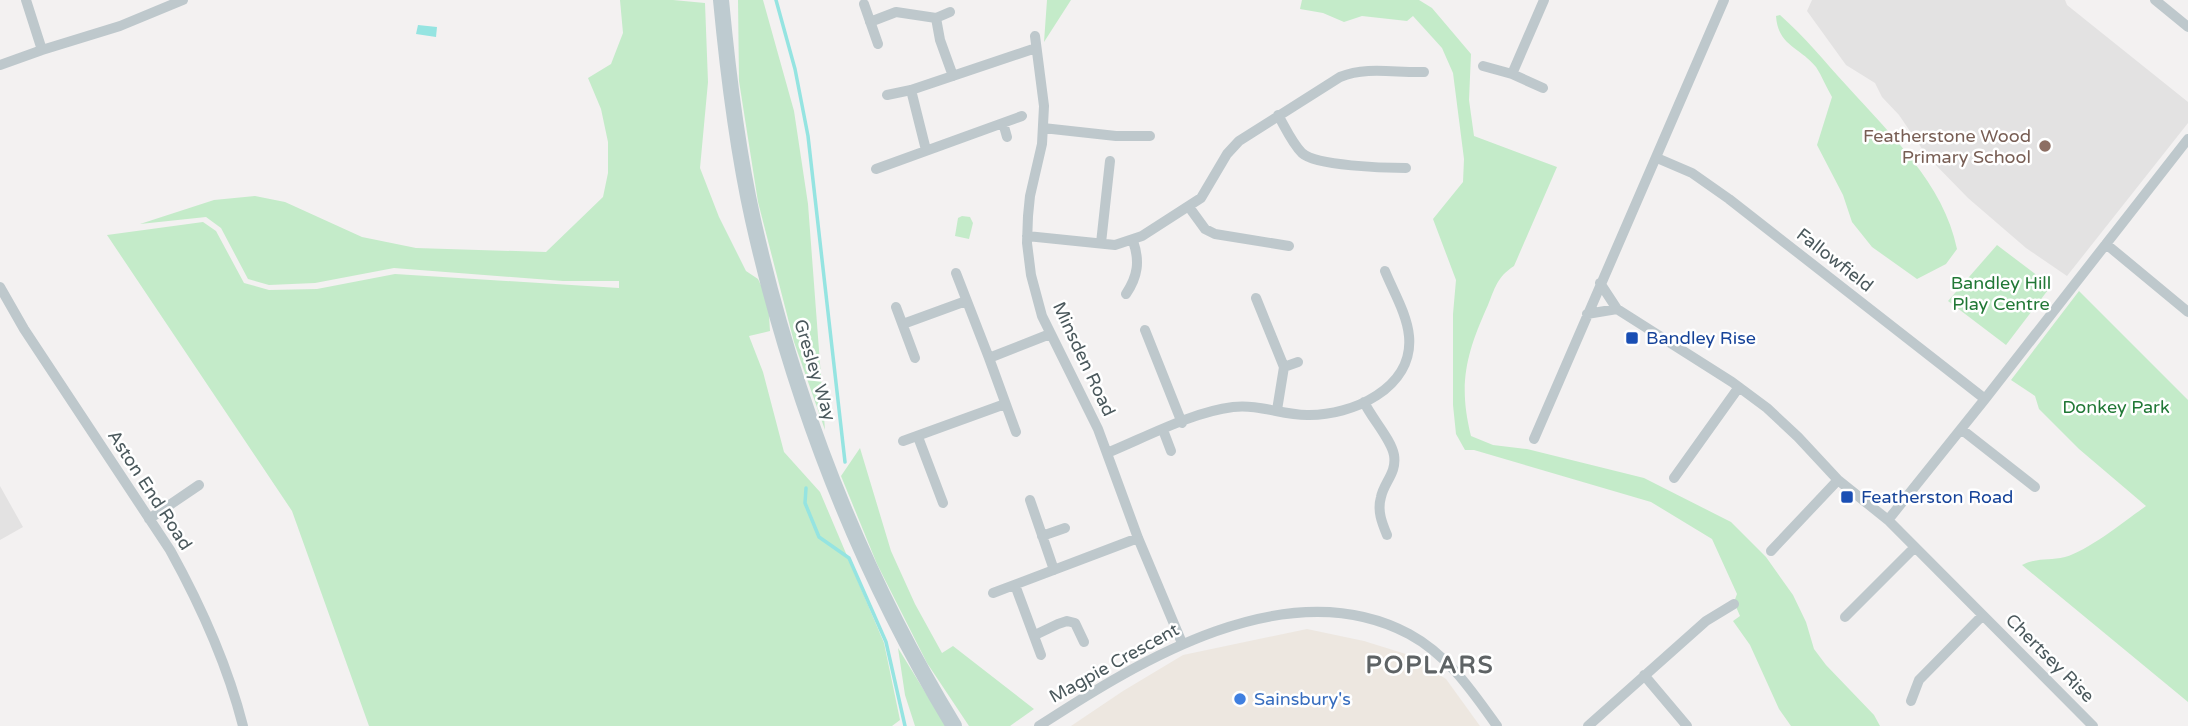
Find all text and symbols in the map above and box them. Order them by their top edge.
place label: Featherstone Wood Primary School [1863,125,2031,168]
marker: Featherstone Wood Primary School [2037,138,2053,154]
street label: Fallowfield [1792,223,1878,297]
park label: Bandley Hill Play Centre [1951,272,2051,315]
street label: Minsden Road [1048,298,1120,420]
street label: Gresley Way [789,317,841,424]
place label: Bandley Rise [1646,327,1756,349]
marker: Bandley Rise [1624,330,1640,346]
park label: Donkey Park [2062,396,2170,418]
street label: Aston End Road [103,426,197,554]
place label: Featherston Road [1861,486,2013,508]
marker: Featherston Road [1839,489,1855,505]
street label: Chertsey Rise [2001,609,2099,707]
street label: Magpie Crescent [1045,618,1183,708]
district label: POPLARS [1366,651,1494,680]
place label: Sainsbury's [1254,688,1351,710]
marker: Sainsbury's [1232,691,1248,707]

